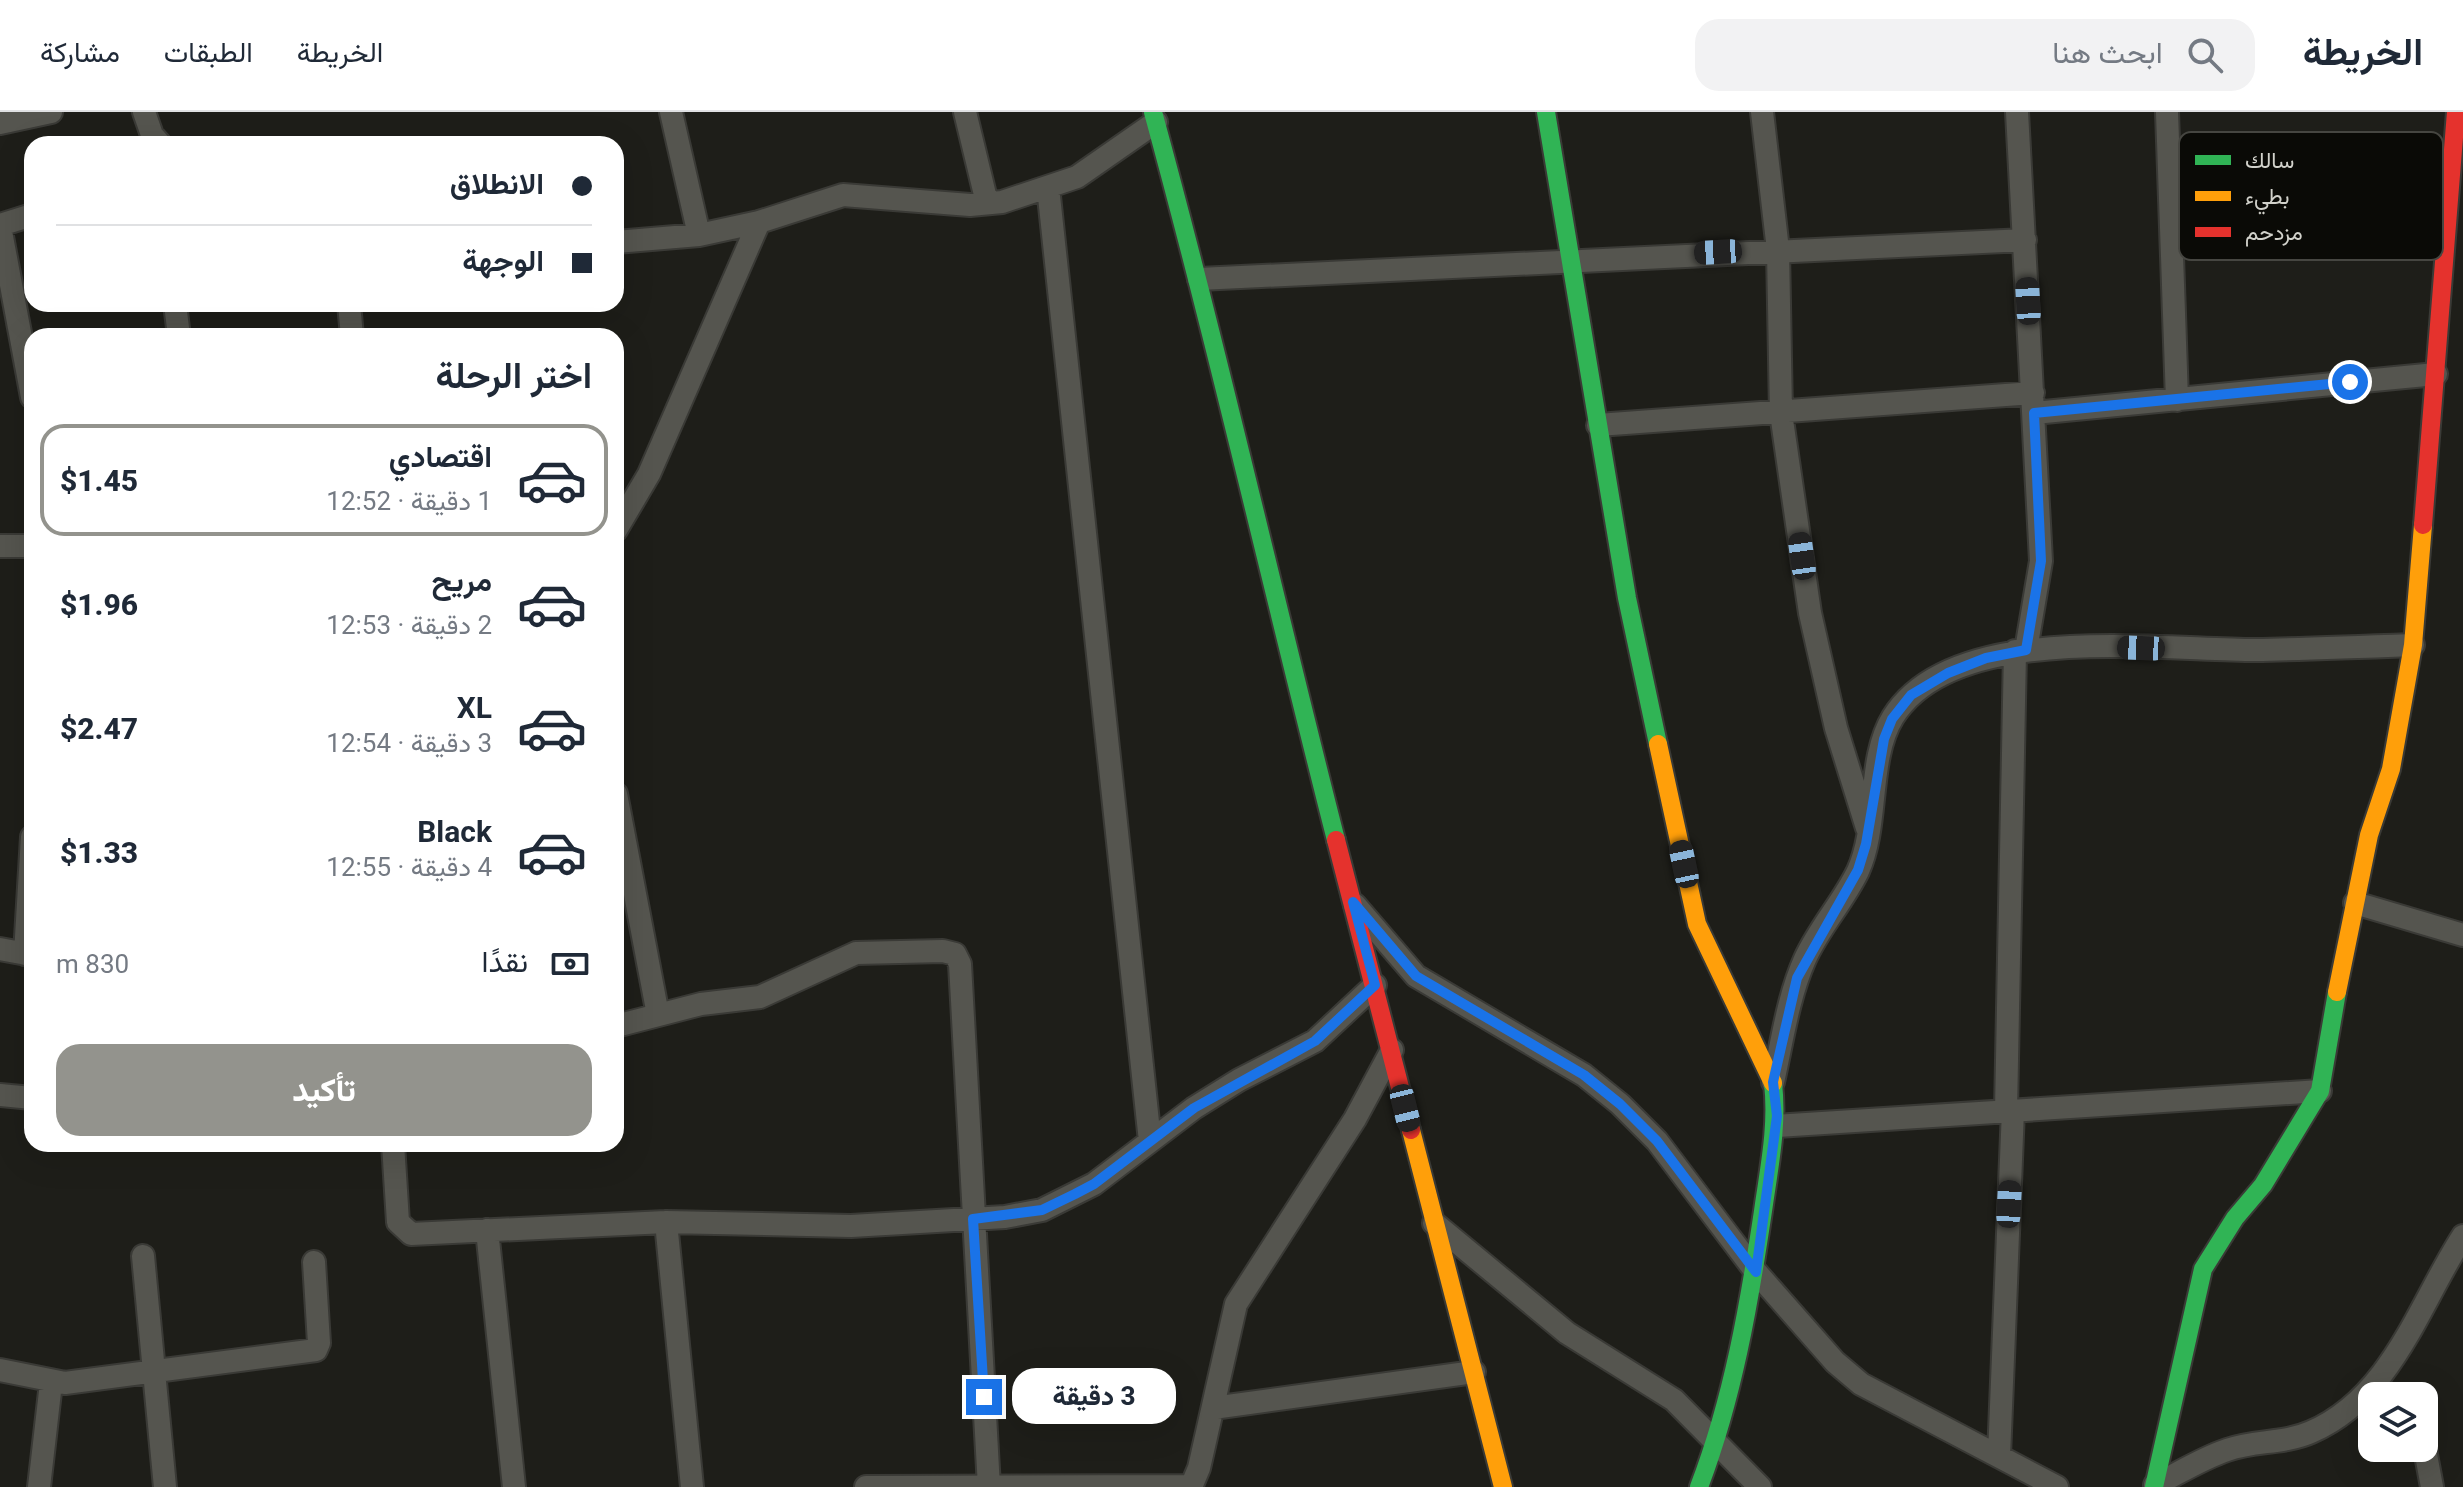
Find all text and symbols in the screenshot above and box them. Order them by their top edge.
search box [1695,19,2255,91]
text: الخريطة [2303,30,2423,74]
icon: search [2183,33,2227,77]
text: ابحث هنا [2052,35,2163,70]
text: مشاركة [40,36,120,69]
text: الطبقات [164,36,253,69]
text: الخريطة [297,36,383,69]
legend [2179,132,2443,260]
text: سالك [2245,148,2294,173]
text: الانطلاق [450,166,544,201]
text: بطيء [2245,184,2290,215]
text: مزدحم [2245,220,2303,247]
car [1693,239,1743,265]
text: الوجهة [462,243,544,278]
car [2015,276,2041,326]
text: اختر الرحلة [435,355,592,397]
route start [2332,364,2368,400]
text: اقتصادي [389,439,492,474]
icon: car [516,444,588,516]
text: $1.45 [60,463,138,498]
text: 1 دقيقة · 12:52 [326,486,492,516]
car [1787,531,1817,581]
text: مريح [432,563,492,598]
icon: car [516,568,588,640]
text: $1.96 [60,587,138,622]
text: 2 دقيقة · 12:53 [326,610,492,640]
car [2117,635,2165,661]
text: XL [457,690,492,725]
icon: car [516,692,588,764]
text: $2.47 [60,711,138,746]
text: 3 دقيقة · 12:54 [326,728,492,758]
text: Black [417,814,492,849]
icon: car [516,816,588,888]
text: $1.33 [60,835,138,870]
car [1667,838,1701,890]
text: 4 دقيقة · 12:55 [326,852,492,882]
icon: cash [548,942,592,986]
text: نقدًا [482,944,528,979]
text: 830 m [56,949,129,979]
button: تأكيد [56,1044,592,1136]
car [1388,1082,1422,1134]
car [1996,1179,2022,1229]
callout: 3 دقيقة [1012,1369,1176,1425]
route end [966,1379,1002,1415]
text: 3 دقيقة [1052,1381,1136,1411]
map controls [2358,1382,2438,1462]
button: layers [2358,1382,2438,1462]

